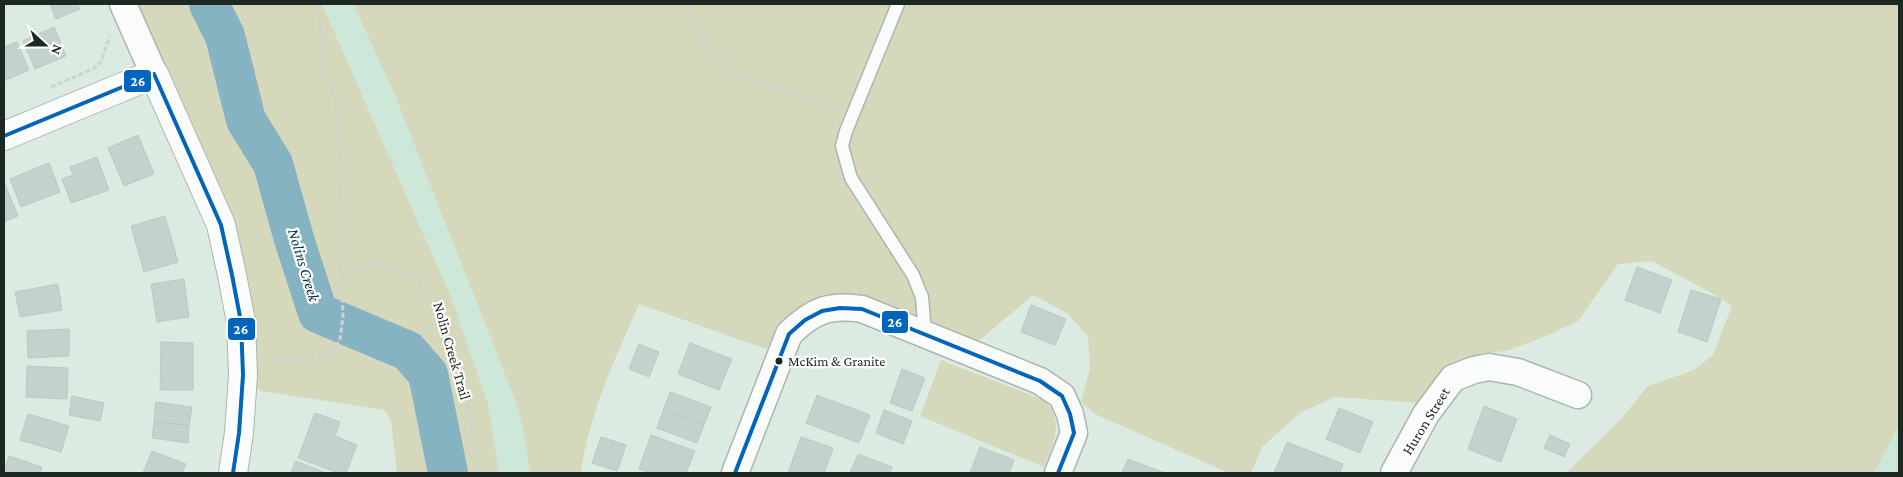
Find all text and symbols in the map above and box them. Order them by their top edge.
north arrow [20,20,70,70]
text: N [48,42,66,57]
line badge: 26 [123,69,152,93]
text: 26 [131,73,145,89]
water label: Nolins Creek [285,226,323,304]
street label: Nolin Creek Trail [430,300,474,402]
line badge: 26 [881,310,909,334]
text: 26 [888,314,902,330]
line badge: 26 [227,317,256,341]
text: 26 [234,321,248,337]
place label: McKim & Granite [788,353,885,369]
marker: McKim & Granite [774,356,784,366]
street label: Huron Street [1399,384,1454,458]

